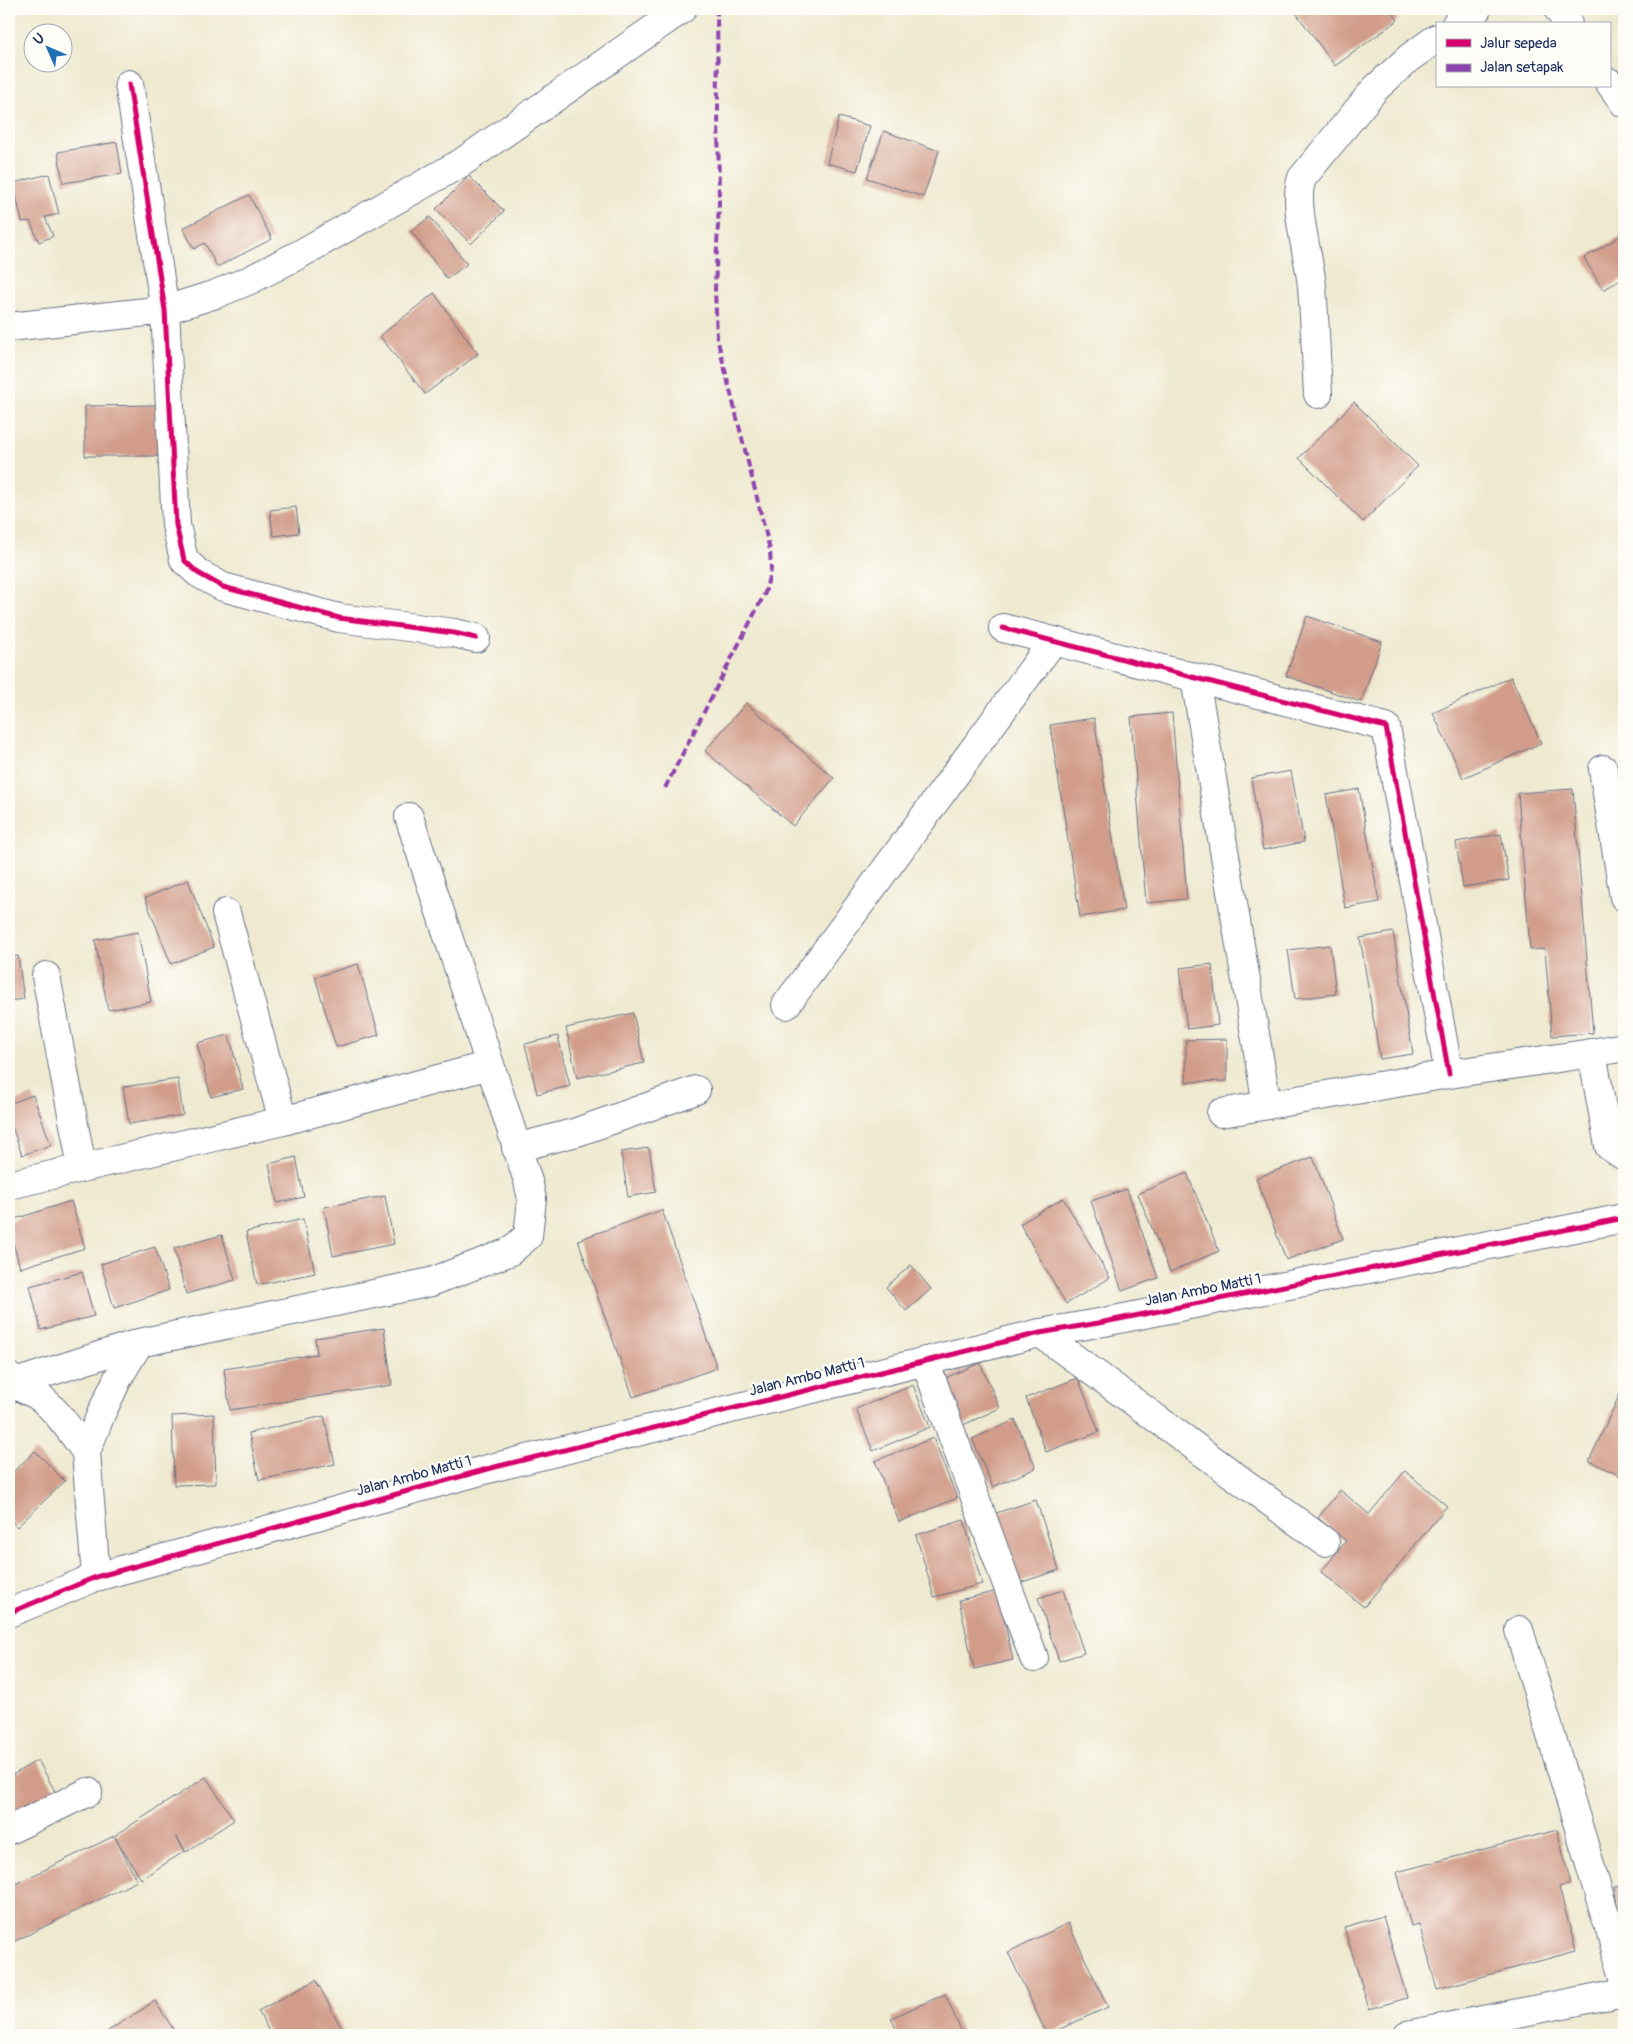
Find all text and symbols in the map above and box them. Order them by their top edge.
north arrow [22,22,72,72]
legend [1436,22,1610,88]
text: U [30,30,48,48]
text: Jalur sepeda [1480,34,1557,53]
text: Jalan setapak [1480,58,1564,77]
street label: Jalan Ambo Matti 1 [1143,1269,1263,1311]
street label: Jalan Ambo Matti 1 [747,1353,867,1401]
street label: Jalan Ambo Matti 1 [354,1451,474,1501]

